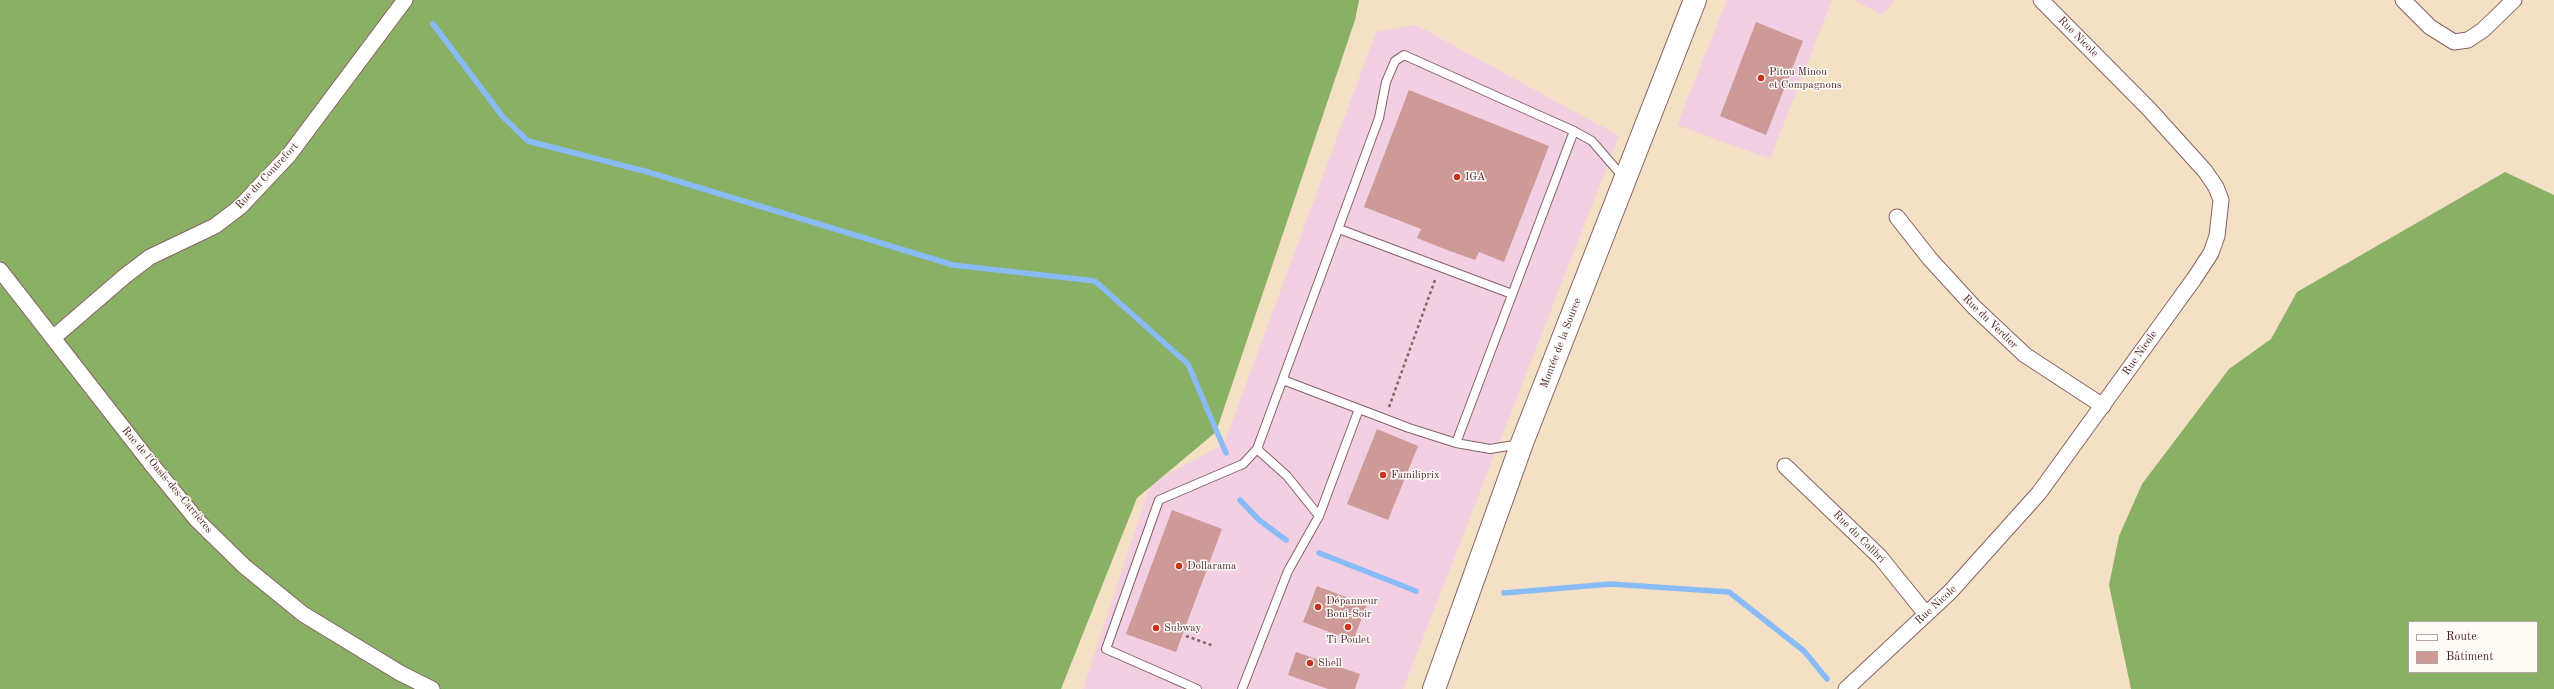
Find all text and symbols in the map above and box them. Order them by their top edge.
street label: Rue Nicole [2055,14,2101,60]
place label: Pitou Minou et Compagnons [1769,65,1842,91]
marker: Pitou Minou et Compagnons [1756,73,1766,83]
street label: Rue du Contrefort [233,140,301,212]
place label: IGA [1465,170,1485,184]
marker: IGA [1452,172,1462,182]
street label: Rue du Verdier [1960,292,2020,352]
street label: Montée de la Source [1538,296,1584,390]
street label: Rue Nicole [2120,328,2160,378]
street label: Rue de l'Oasis-des-Carrières [119,424,215,536]
place label: Familiprix [1391,468,1440,482]
marker: Familiprix [1378,470,1388,480]
street label: Rue du Colibri [1830,508,1888,566]
place label: Dollarama [1187,559,1237,573]
marker: Dollarama [1174,561,1184,571]
street label: Rue Nicole [1913,583,1959,627]
place label: Dépanneur Boni-Soir [1326,594,1378,620]
marker: Dépanneur Boni-Soir [1313,602,1323,612]
place label: Subway [1164,621,1201,635]
legend [2408,621,2538,673]
marker: Ti Poulet [1343,622,1353,632]
marker: Subway [1151,623,1161,633]
text: Route [2446,631,2477,643]
place label: Ti Poulet [1326,633,1370,647]
text: Bâtiment [2446,651,2493,663]
place label: Shell [1318,656,1342,670]
marker: Shell [1305,658,1315,668]

